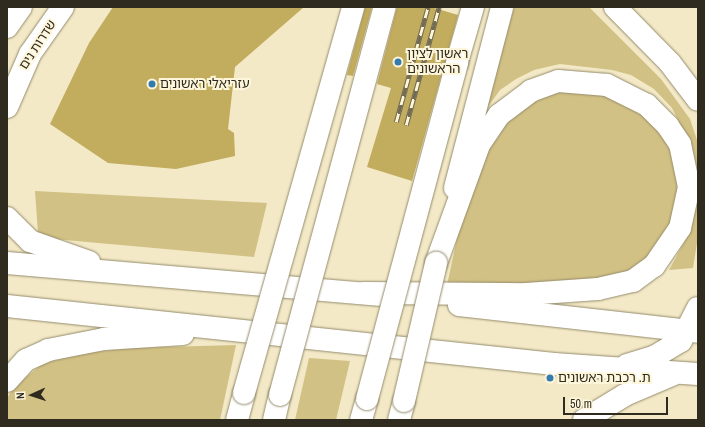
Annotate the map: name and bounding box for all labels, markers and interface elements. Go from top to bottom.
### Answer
street label: שדרות נים [16,17,60,73]
place label: ראשון לציון הראשונים [407,47,468,78]
marker: ראשון לציון הראשונים [392,56,404,68]
place label: עזריאלי ראשונים [160,76,250,92]
marker: עזריאלי ראשונים [147,79,157,89]
place label: ת. רכבת ראשונים [558,370,651,386]
marker: ת. רכבת ראשונים [545,373,555,383]
north arrow [12,375,52,415]
scale bar [565,389,670,415]
text: N [13,392,27,399]
text: 50 m [570,396,592,412]

